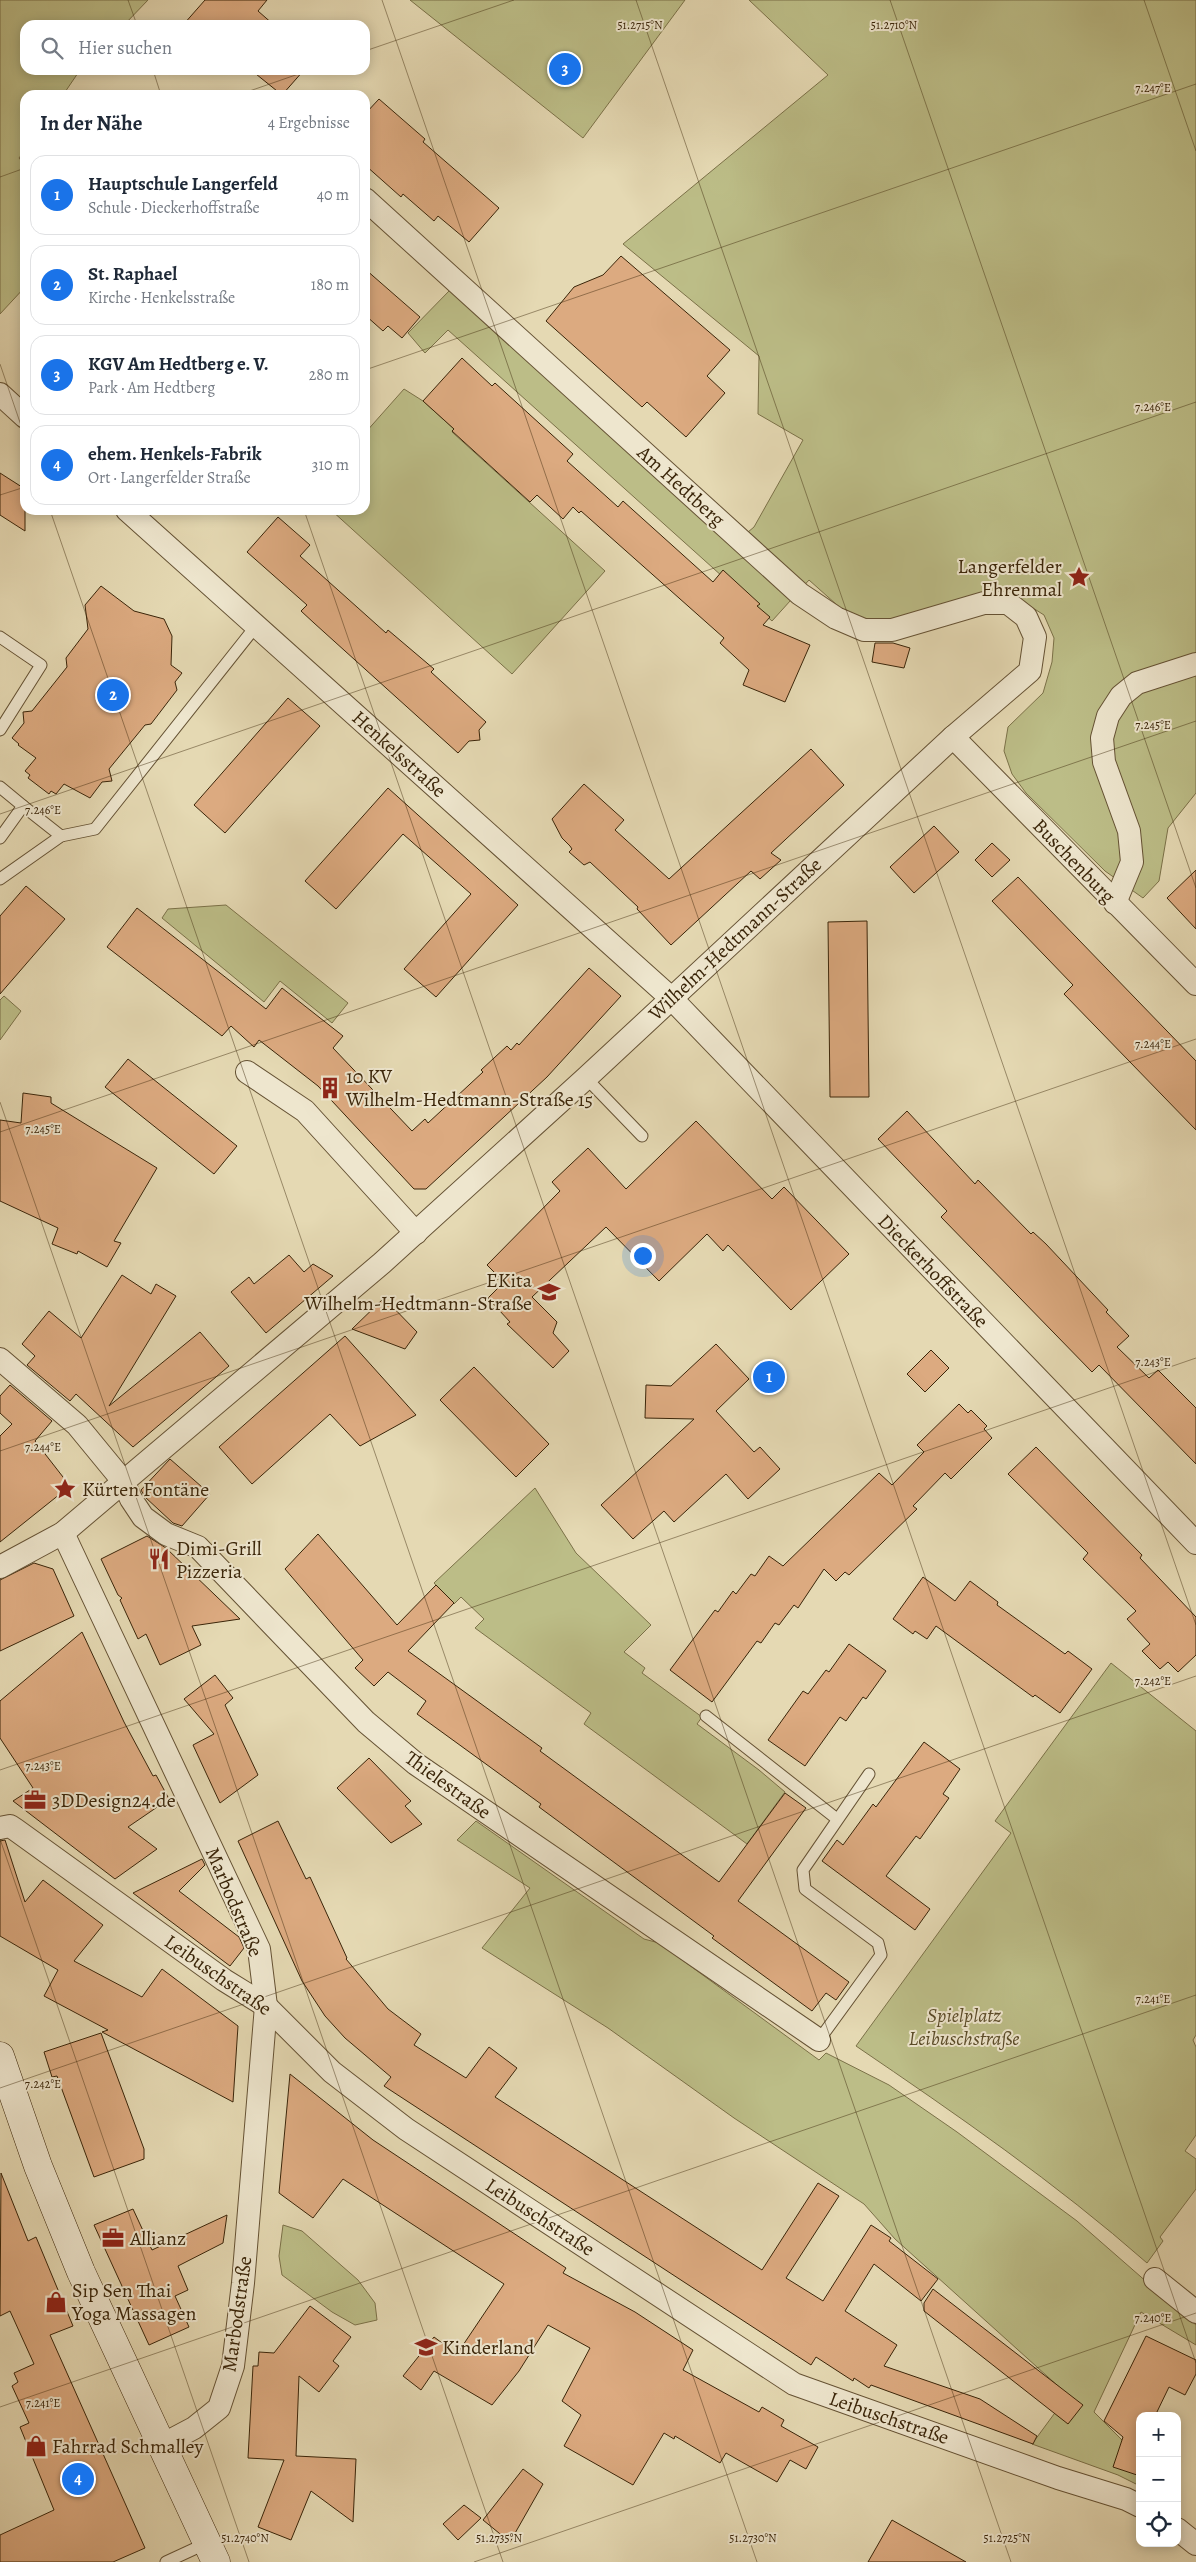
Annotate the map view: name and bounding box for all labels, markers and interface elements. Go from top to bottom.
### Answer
text: 51.2715°N [617,17,663,33]
text: 51.2710°N [871,17,918,33]
search box [20,20,370,75]
icon: search [38,34,66,62]
text: Hier suchen [78,35,172,61]
pin: 3 [549,50,581,88]
text: 7.247°E [1135,80,1171,96]
text: In der Nähe [40,109,142,137]
text: 4 Ergebnisse [268,112,350,134]
text: Hauptschule Langerfeld [88,171,278,197]
text: 1 [54,184,60,206]
text: 40 m [317,184,349,206]
text: Schule · Dieckerhoffstraße [88,197,260,219]
text: St. Raphael [88,261,177,287]
text: 2 [53,274,61,296]
text: 180 m [311,274,349,296]
text: Kirche · Henkelsstraße [88,287,235,309]
text: KGV Am Hedtberg e. V. [88,351,269,377]
text: 3 [54,364,60,386]
text: 280 m [309,364,349,386]
text: Park · Am Hedtberg [88,377,215,399]
text: 7.246°E [1135,399,1171,415]
street label: Am Hedtberg [630,439,731,533]
text: ehem. Henkels-Fabrik [88,441,262,467]
text: 4 [53,454,61,476]
text: 310 m [312,454,349,476]
text: Ort · Langerfelder Straße [88,467,251,489]
place label: Langerfelder Ehrenmal [958,553,1062,603]
place icon: Langerfelder Ehrenmal [1066,564,1092,590]
pin: 2 [97,676,129,714]
street label: Henkelsstraße [346,704,452,804]
text: 7.245°E [1135,717,1171,733]
text: 7.246°E [25,802,61,818]
street label: Buschenburg [1027,813,1121,909]
street label: Wilhelm-Hedtmann-Straße [642,851,828,1027]
text: 7.244°E [1135,1036,1171,1052]
place label: 10 KV Wilhelm-Hedtmann-Straße 15 [345,1063,593,1113]
building icon: 10 KV Wilhelm-Hedtmann-Straße 15 [317,1075,343,1101]
text: 7.245°E [25,1121,61,1137]
street label: Dieckerhoffstraße [872,1208,994,1334]
your location [630,1243,656,1269]
place label: EKita Wilhelm-Hedtmann-Straße [303,1267,533,1317]
school or university icon: EKita Wilhelm-Hedtmann-Straße [536,1279,562,1305]
text: 7.243°E [1135,1354,1171,1370]
pin: 1 [753,1358,785,1396]
text: 7.244°E [25,1439,61,1455]
place icon: Kürten Fontäne [52,1476,78,1502]
place label: Kürten Fontäne [82,1476,209,1503]
place label: Dimi-Grill Pizzeria [176,1535,262,1585]
restaurant icon: Dimi-Grill Pizzeria [146,1546,172,1572]
text: 7.242°E [1135,1673,1171,1689]
street label: Thielestraße [399,1745,497,1825]
text: 7.243°E [25,1758,61,1774]
office icon: 3DDesign24.de [22,1787,48,1813]
place label: 3DDesign24.de [52,1787,176,1814]
street label: Marbodstraße [199,1843,269,1961]
street label: Leibuschstraße [159,1928,277,2022]
text: 7.241°E [1136,1991,1170,2007]
park label: Spielplatz Leibuschstraße [908,2002,1020,2052]
text: 7.242°E [25,2076,61,2092]
street label: Leibuschstraße [480,2172,600,2262]
office icon: Allianz [100,2225,126,2251]
place label: Allianz [129,2225,186,2252]
street label: Marbodstraße [216,2254,259,2374]
place label: Sip Sen Thai Yoga Massagen [71,2277,196,2327]
shop icon: Sip Sen Thai Yoga Massagen [43,2289,69,2315]
text: 7.240°E [1135,2310,1171,2326]
school or university icon: Kinderland [413,2334,439,2360]
place label: Kinderland [442,2334,535,2361]
street label: Leibuschstraße [825,2385,953,2451]
text: 7.241°E [26,2395,60,2411]
map controls [1136,2412,1181,2547]
button: + [1136,2412,1181,2457]
shop icon: Fahrrad Schmalley [23,2433,49,2459]
place label: Fahrrad Schmalley [52,2433,205,2460]
button: − [1136,2457,1181,2502]
pin: 4 [62,2460,94,2498]
button: locate [1136,2502,1181,2547]
text: 51.2740°N [221,2530,269,2546]
text: 51.2735°N [476,2530,522,2546]
text: 51.2730°N [729,2530,777,2546]
text: 51.2725°N [984,2530,1031,2546]

